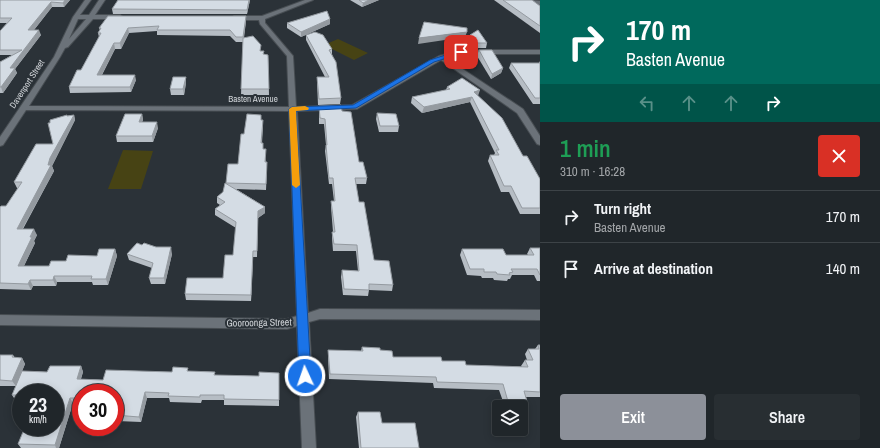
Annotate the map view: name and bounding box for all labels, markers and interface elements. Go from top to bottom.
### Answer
text: 170 m [626,11,691,49]
icon: right [560,16,612,68]
pin [444,35,478,69]
icon: arrive [450,41,472,63]
text: Basten Avenue [626,47,725,72]
street label: Davenport Street [7,57,47,111]
icon: left [636,92,658,114]
icon: ahead [678,92,700,114]
icon: ahead [720,92,742,114]
icon: right [762,92,784,114]
street label: Basten Avenue [228,93,278,105]
text: 1 min [560,132,611,164]
button: close [818,135,860,177]
text: 310 m · 16:28 [560,163,625,180]
text: Turn right [594,198,651,219]
icon: right [560,206,582,228]
text: 170 m [826,206,860,227]
text: Basten Avenue [594,219,666,236]
icon: arrive [560,258,582,280]
text: Arrive at destination [594,258,713,279]
text: 140 m [826,258,860,279]
street label: Gooroonga Street [226,315,292,330]
position arrow [284,355,326,397]
speed limit sign: 30 [72,384,124,436]
text: 23 [29,391,47,418]
button: Exit [560,394,706,440]
button: Share [714,394,860,440]
map controls [492,400,528,436]
button: layers [492,400,528,436]
text: km/h [29,413,47,426]

